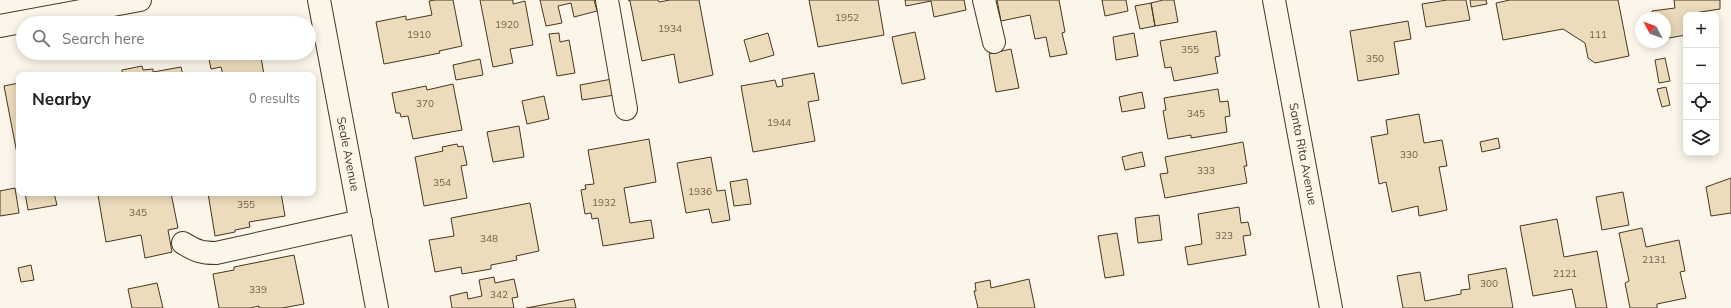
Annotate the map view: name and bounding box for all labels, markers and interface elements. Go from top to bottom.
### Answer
house number: 1952 [835,11,859,24]
north arrow [1635,12,1671,48]
map controls [1683,12,1719,156]
button: + [1683,12,1719,48]
search box [16,16,316,60]
house number: 1920 [495,18,519,31]
house number: 1934 [658,22,682,35]
icon: search [30,27,52,49]
house number: 1910 [407,28,431,41]
house number: 111 [1589,28,1607,41]
text: Search here [62,29,144,48]
house number: 355 [1181,43,1199,56]
button: − [1683,48,1719,84]
house number: 350 [1366,52,1384,65]
button: locate [1683,84,1719,120]
text: Nearby [32,88,91,109]
text: 0 results [249,90,300,106]
house number: 370 [416,97,434,110]
street label: Santa Rita Avenue [1286,102,1321,206]
house number: 345 [1187,107,1205,120]
street label: Seale Avenue [334,115,363,192]
house number: 1944 [767,116,791,129]
button: layers [1683,120,1719,156]
house number: 330 [1400,148,1418,161]
house number: 333 [1197,164,1215,177]
house number: 354 [433,176,451,189]
house number: 1936 [688,185,712,198]
house number: 1932 [592,196,616,209]
house number: 355 [237,198,255,211]
house number: 345 [129,206,147,219]
house number: 323 [1215,229,1233,242]
house number: 348 [480,232,498,245]
house number: 2131 [1642,253,1666,266]
house number: 2121 [1553,267,1577,280]
house number: 300 [1480,277,1498,290]
house number: 339 [249,283,267,296]
house number: 342 [490,288,508,301]

